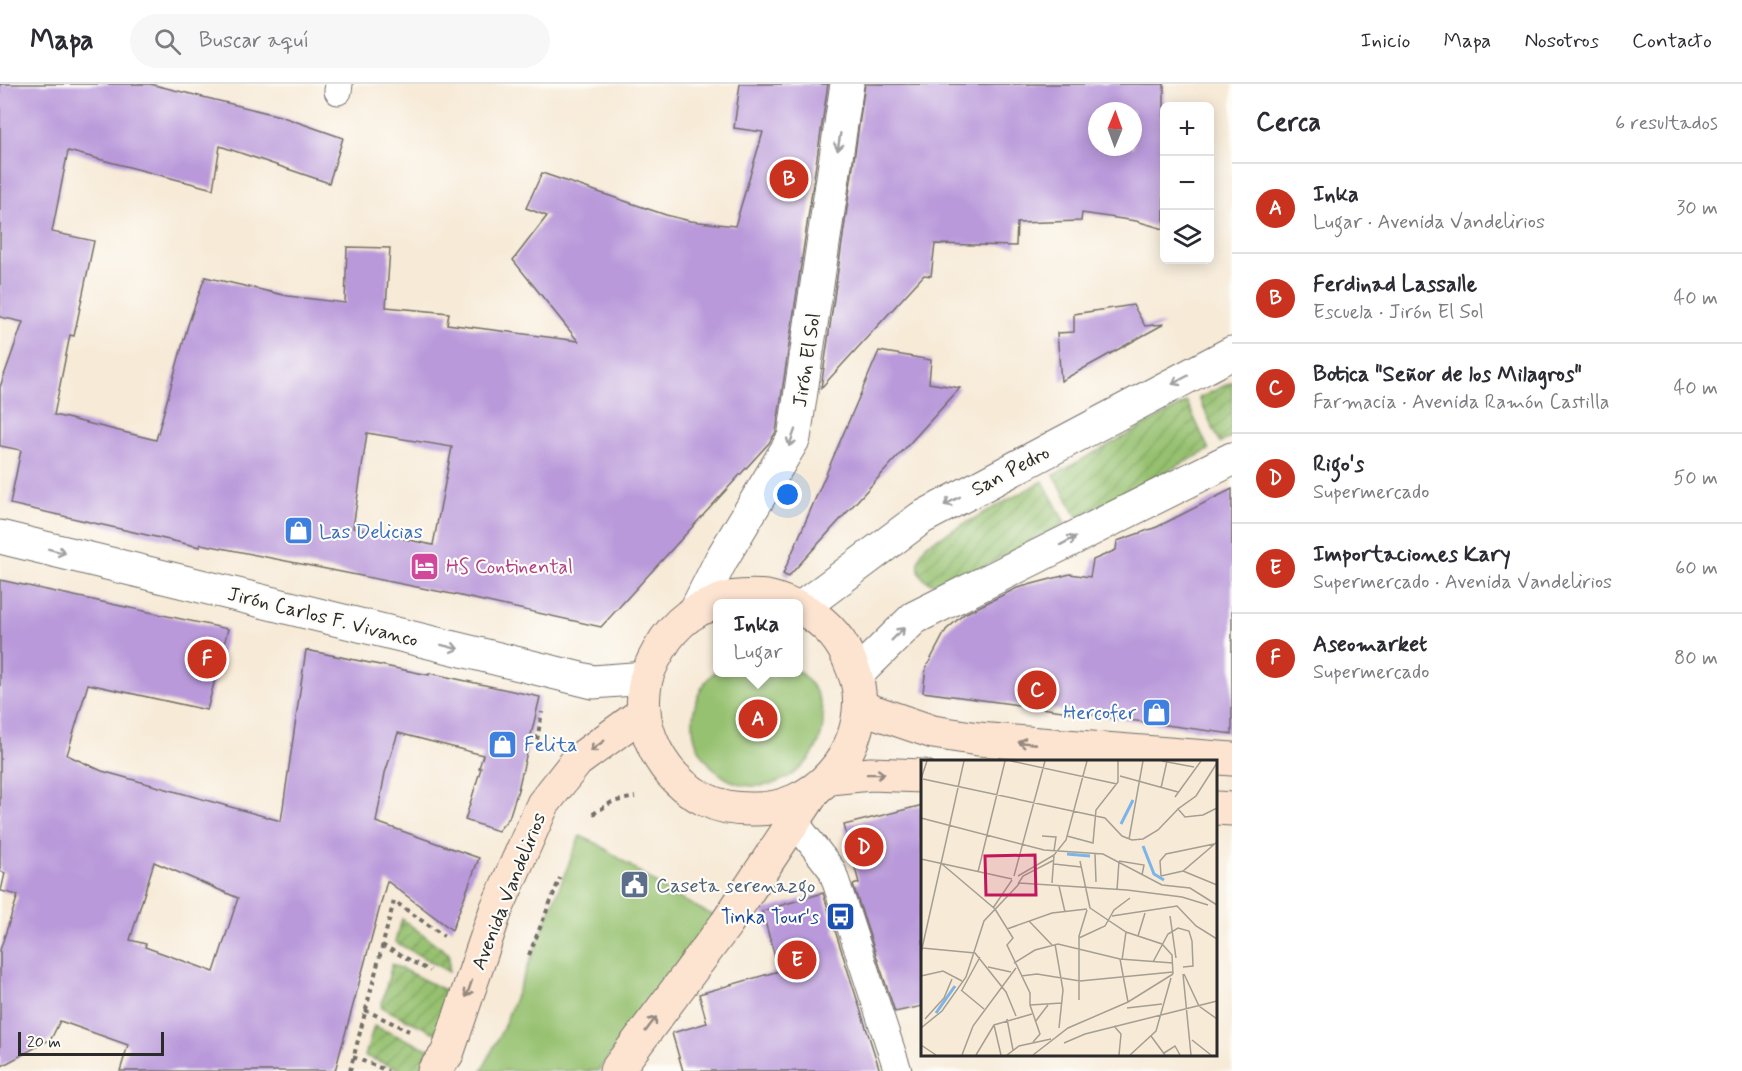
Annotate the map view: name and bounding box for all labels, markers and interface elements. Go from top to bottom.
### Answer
search box [130,14,550,68]
text: Mapa [30,23,94,60]
icon: search [151,25,184,58]
text: Buscar aquí [199,27,309,55]
text: Inicio [1361,27,1411,55]
text: Mapa [1444,27,1491,55]
text: Nosotros [1524,27,1599,55]
text: Contacto [1632,27,1712,55]
north arrow [1088,102,1142,156]
map controls [1160,102,1214,264]
button: + [1160,102,1214,156]
text: Cerca [1256,106,1321,140]
text: 6 resultados [1615,110,1718,137]
one-way arrow [833,131,844,151]
pin: B [770,156,808,202]
button: − [1160,156,1214,210]
text: Inka [1313,181,1359,209]
text: A [1269,195,1282,222]
text: 30 m [1676,195,1718,222]
text: Lugar · Avenida Vandelirios [1313,209,1545,236]
button: layers [1160,210,1214,264]
text: Ferdinad Lassalle [1313,271,1477,299]
text: B [1269,285,1282,312]
text: 40 m [1674,285,1718,312]
text: Escuela · Jirón El Sol [1313,299,1484,326]
street label: Jirón El Sol [787,311,828,409]
text: Botica "Señor de los Milagros" [1313,361,1582,389]
one-way arrow [1172,375,1190,386]
text: C [1268,375,1283,402]
text: 40 m [1674,375,1718,402]
text: Farmacia · Avenida Ramón Castilla [1313,389,1610,416]
one-way arrow [785,428,796,446]
street label: San Pedro [967,439,1055,503]
text: Rigo's [1313,451,1364,479]
text: D [1269,465,1282,492]
text: 50 m [1673,465,1718,492]
text: Supermercado [1313,479,1429,506]
your location [773,480,802,509]
one-way arrow [944,496,962,507]
shop icon: Las Delicias [282,515,314,547]
place label: Las Delicias [319,519,423,546]
one-way arrow [1059,535,1077,546]
text: Importaciones Kary [1313,541,1511,569]
one-way arrow [47,545,66,557]
hotel icon: HS Continental [409,550,441,582]
place label: HS Continental [446,554,573,581]
text: E [1270,555,1281,582]
text: 60 m [1675,555,1718,582]
text: Supermercado · Avenida Vandelirios [1313,569,1612,596]
street label: Jirón Carlos F. Vivanco [225,581,421,654]
popup [713,599,803,677]
text: Inka [733,611,779,639]
one-way arrow [890,627,905,641]
text: Aseomarket [1313,631,1427,659]
pin: F [188,636,226,682]
text: Lugar [733,639,783,666]
one-way arrow [440,641,459,653]
text: F [1270,645,1281,672]
text: 80 m [1674,645,1718,672]
text: Supermercado [1313,659,1429,686]
pin: C [1018,668,1056,712]
pin: A [738,696,777,742]
shop icon: Hercofer [1141,696,1173,728]
place label: Hercofer [1063,700,1137,727]
shop icon: Felita [487,728,519,760]
place label: Felita [524,732,578,759]
one-way arrow [1018,737,1038,748]
one-way arrow [589,740,605,752]
inset map [921,760,1217,1056]
one-way arrow [866,768,886,780]
street label: Avenida Vandelirios [466,809,553,974]
pin: D [844,824,884,870]
public building icon: Caseta serenazgo [619,869,651,901]
place label: Caseta serenazgo [656,873,815,902]
bus stop icon: Tinka Tour's [824,900,856,932]
place label: Tinka Tour's [721,904,819,931]
pin: E [778,938,816,982]
one-way arrow [463,979,474,998]
one-way arrow [645,1017,657,1033]
scale bar [18,1029,164,1056]
text: 20 m [27,1032,61,1053]

